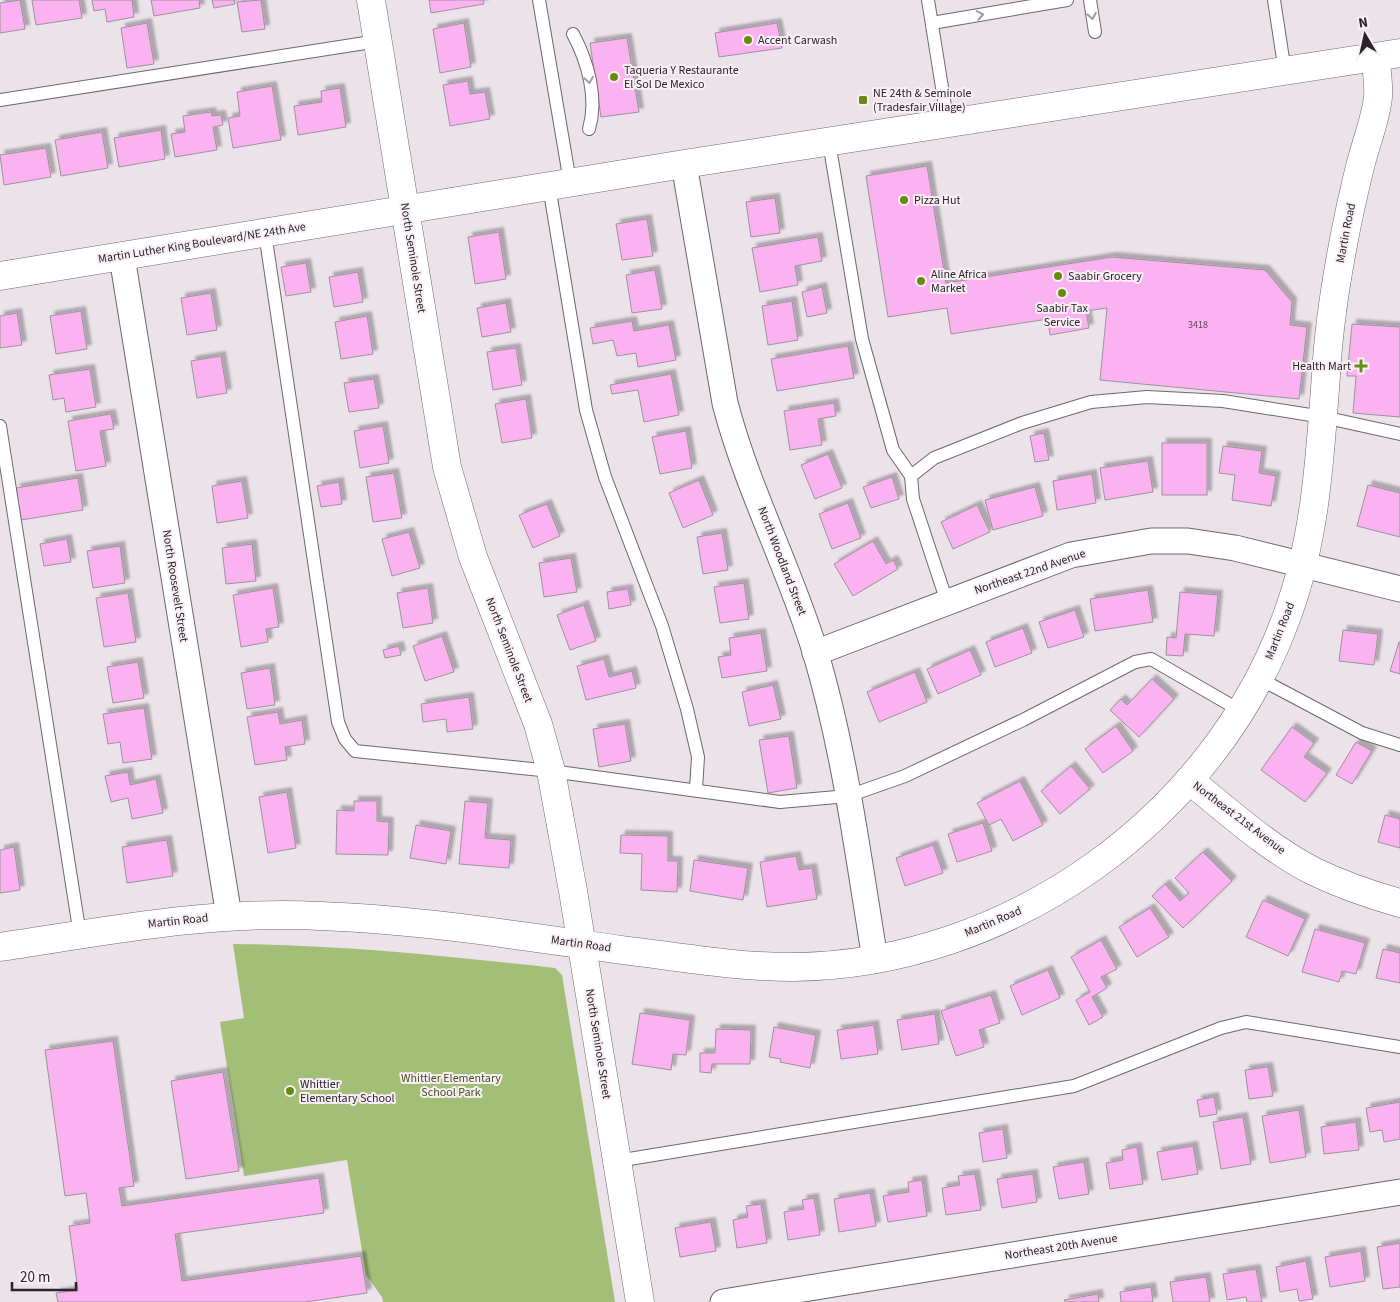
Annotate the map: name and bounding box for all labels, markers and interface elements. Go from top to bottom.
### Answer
one-way arrow [975,10,984,20]
north arrow [1340,10,1390,60]
one-way arrow [1087,12,1097,20]
text: N [1357,13,1369,34]
place label: Accent Carwash [758,32,837,49]
marker: Accent Carwash [742,34,754,46]
place label: Taqueria Y Restaurante El Sol De Mexico [624,62,739,93]
marker: Taqueria Y Restaurante El Sol De Mexico [608,71,620,83]
one-way arrow [583,76,593,84]
place label: NE 24th & Seminole (Tradesfair Village) [873,85,971,116]
marker: NE 24th & Seminole (Tradesfair Village) [857,94,869,106]
place label: Pizza Hut [914,192,961,209]
marker: Pizza Hut [898,194,910,206]
street label: North Seminole Street [396,202,430,314]
street label: Martin Road [1332,202,1360,264]
street label: Martin Luther King Boulevard/NE 24th Ave [97,218,307,268]
place label: Aline Africa Market [931,266,987,297]
place label: Saabir Grocery [1068,268,1142,285]
marker: Saabir Grocery [1052,270,1064,282]
marker: Aline Africa Market [915,275,927,287]
marker: Saabir Tax Service [1056,287,1068,299]
place label: Saabir Tax Service [1036,300,1088,331]
house number: 3418 [1188,318,1208,332]
place label: Health Mart [1292,358,1351,375]
marker: Health Mart [1355,360,1367,372]
street label: North Woodland Street [753,504,811,618]
street label: North Roosevelt Street [158,529,192,643]
street label: Northeast 22nd Avenue [972,545,1088,599]
street label: North Seminole Street [481,595,537,705]
street label: Martin Road [1261,600,1299,662]
street label: Northeast 21st Avenue [1189,777,1289,859]
street label: Martin Road [962,902,1024,942]
street label: Martin Road [147,909,209,933]
street label: Martin Road [550,931,612,957]
street label: North Seminole Street [581,988,615,1100]
park label: Whittier Elementary School Park [401,1070,501,1101]
place label: Whittier Elementary School [300,1076,395,1107]
marker: Whittier Elementary School [284,1085,296,1097]
street label: Northeast 20th Avenue [1003,1230,1119,1264]
scale bar [12,1260,76,1292]
text: 20 m [20,1267,50,1288]

